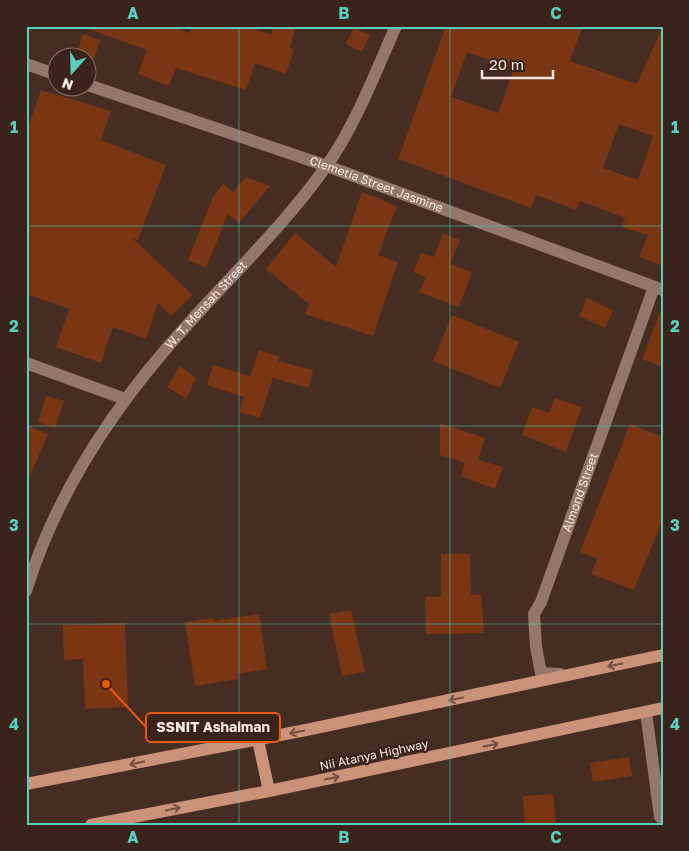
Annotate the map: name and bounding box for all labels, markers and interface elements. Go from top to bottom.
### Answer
text: A [127,3,139,23]
text: B [338,3,350,23]
text: C [550,3,562,23]
north arrow [48,48,98,98]
scale bar [482,48,553,80]
text: 20 m [489,55,524,73]
text: N [59,75,75,94]
text: 1 [10,117,18,137]
text: 1 [671,117,679,137]
street label: Clemetia Street Jasmine [308,153,445,215]
street label: W. T. Mensah Street [162,258,250,352]
text: 2 [9,316,19,336]
text: 2 [670,316,680,336]
street label: Almond Street [559,450,601,534]
text: 3 [9,515,19,535]
text: 3 [670,515,680,535]
one-way arrow [607,661,623,671]
one-way arrow [448,694,464,704]
callout: SSNIT Ashaiman [146,713,280,742]
text: 4 [9,714,19,734]
text: 4 [670,714,680,734]
text: SSNIT Ashaiman [156,718,270,735]
one-way arrow [289,728,305,738]
street label: Nii Atanya Highway [318,736,430,773]
one-way arrow [483,740,499,749]
one-way arrow [130,759,146,768]
one-way arrow [324,773,340,782]
one-way arrow [165,804,181,814]
text: A [127,827,139,847]
text: B [338,827,350,847]
text: C [550,827,562,847]

